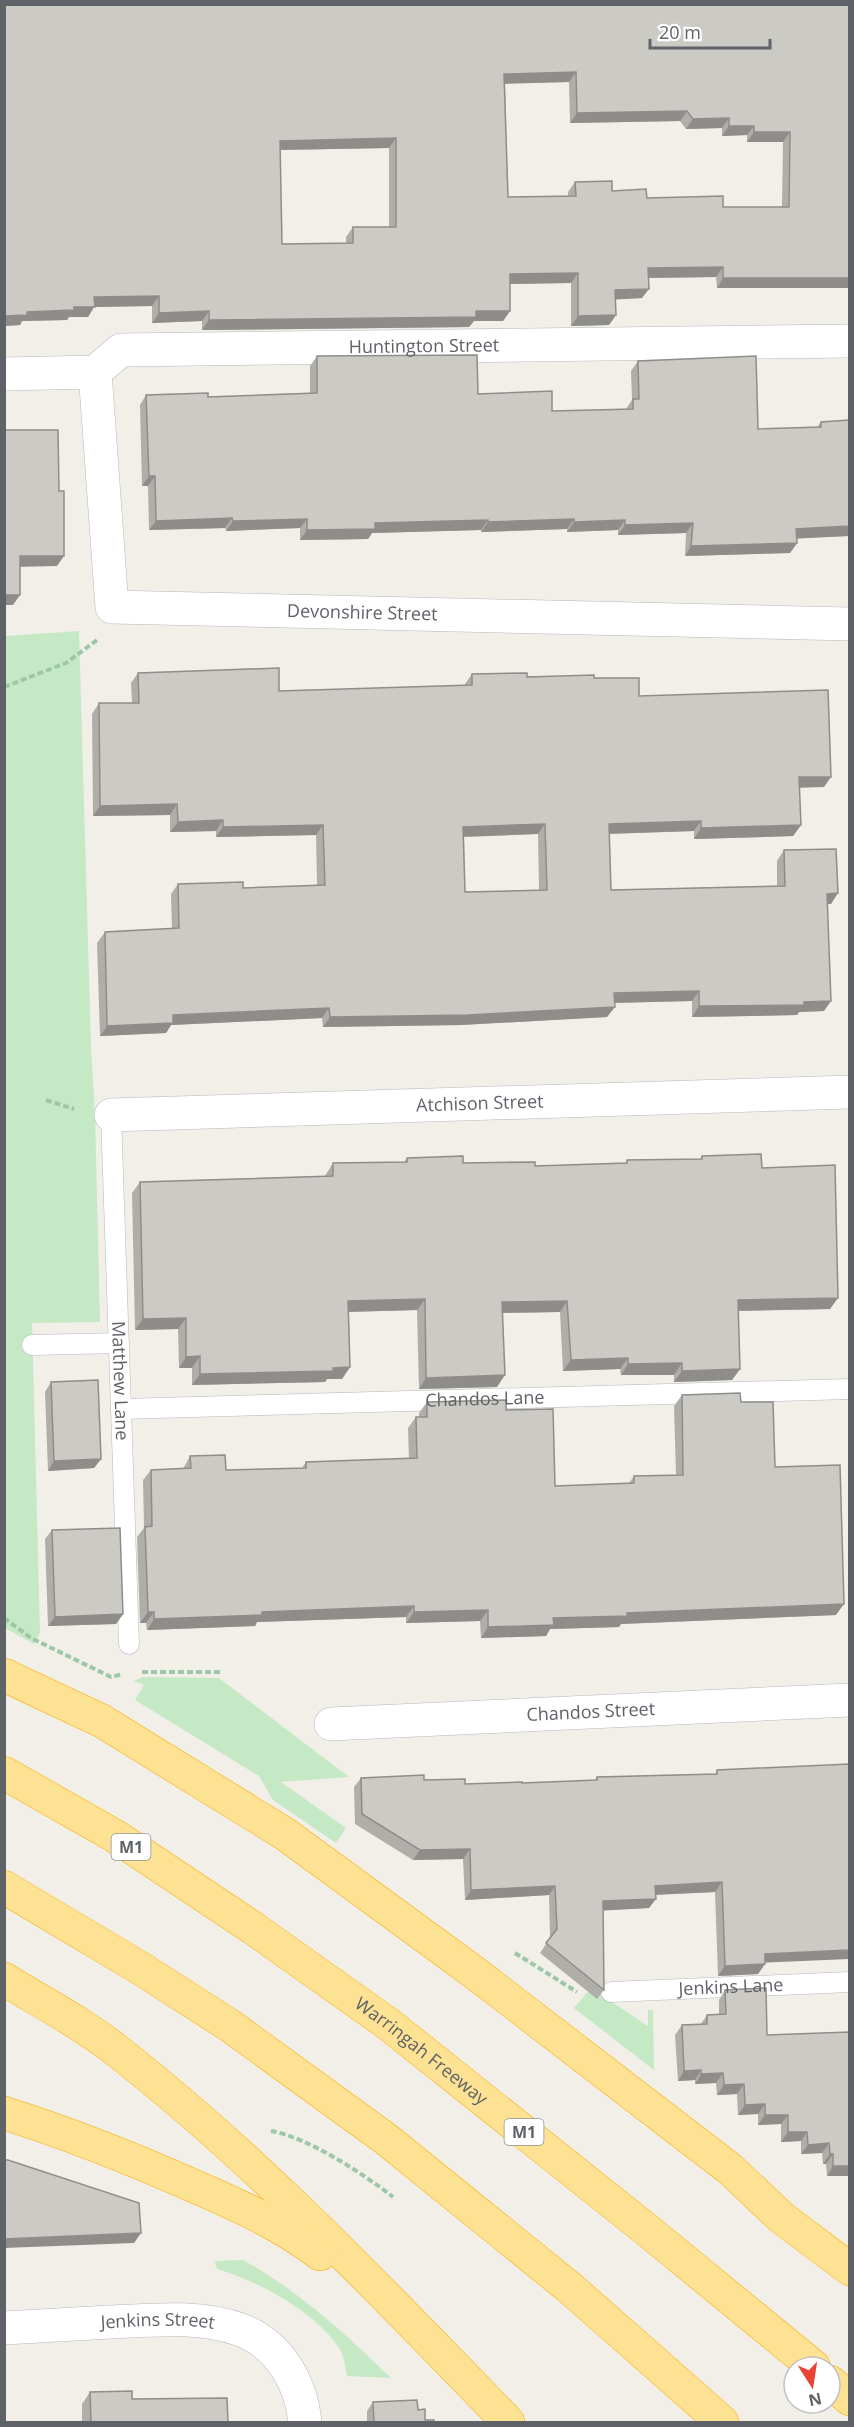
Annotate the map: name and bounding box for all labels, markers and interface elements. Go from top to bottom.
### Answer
scale bar [650,12,770,50]
text: 20 m [659,20,701,44]
street label: Huntington Street [349,332,499,358]
street label: Devonshire Street [287,598,438,625]
street label: Atchison Street [416,1089,544,1116]
street label: Matthew Lane [107,1321,135,1441]
street label: Chandos Lane [425,1384,545,1412]
street label: Chandos Street [526,1696,656,1726]
road number: M1 [112,1834,150,1860]
street label: Jenkins Lane [676,1972,784,2000]
street label: Warringah Freeway [351,1991,494,2110]
road number: M1 [504,2119,544,2145]
street label: Jenkins Street [98,2307,217,2334]
north arrow [782,2355,842,2415]
text: N [806,2388,824,2412]

